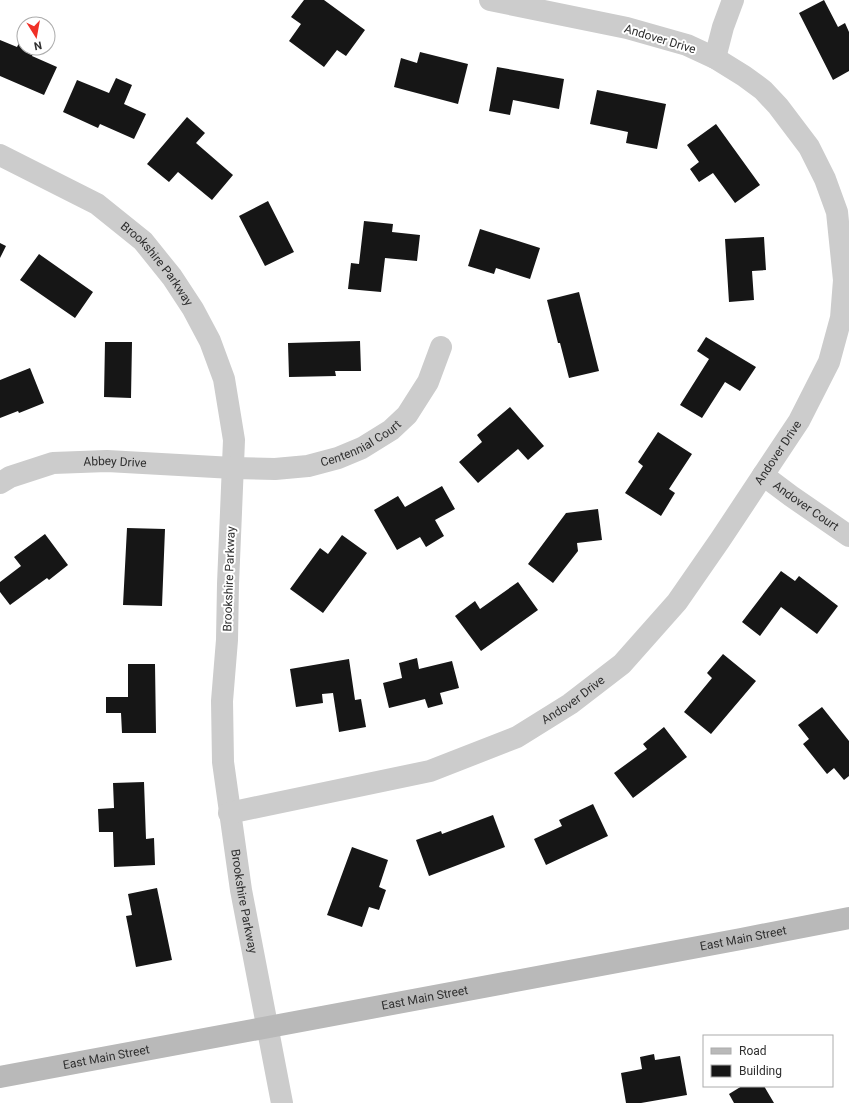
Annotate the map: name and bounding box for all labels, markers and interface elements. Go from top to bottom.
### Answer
north arrow [16,16,56,56]
street label: Andover Drive [623,21,697,57]
text: N [33,38,43,52]
street label: Brookshire Parkway [118,219,196,309]
street label: Centennial Court [319,417,404,469]
street label: Andover Drive [752,418,804,487]
street label: Abbey Drive [83,454,147,470]
street label: Andover Court [770,478,841,534]
street label: Brookshire Parkway [220,526,238,632]
street label: Andover Drive [539,673,607,727]
street label: Brookshire Parkway [228,848,260,955]
street label: East Main Street [699,923,788,954]
street label: East Main Street [380,983,469,1013]
legend [703,1035,833,1087]
street label: East Main Street [62,1042,151,1072]
text: Road [739,1044,767,1058]
text: Building [739,1064,782,1078]

